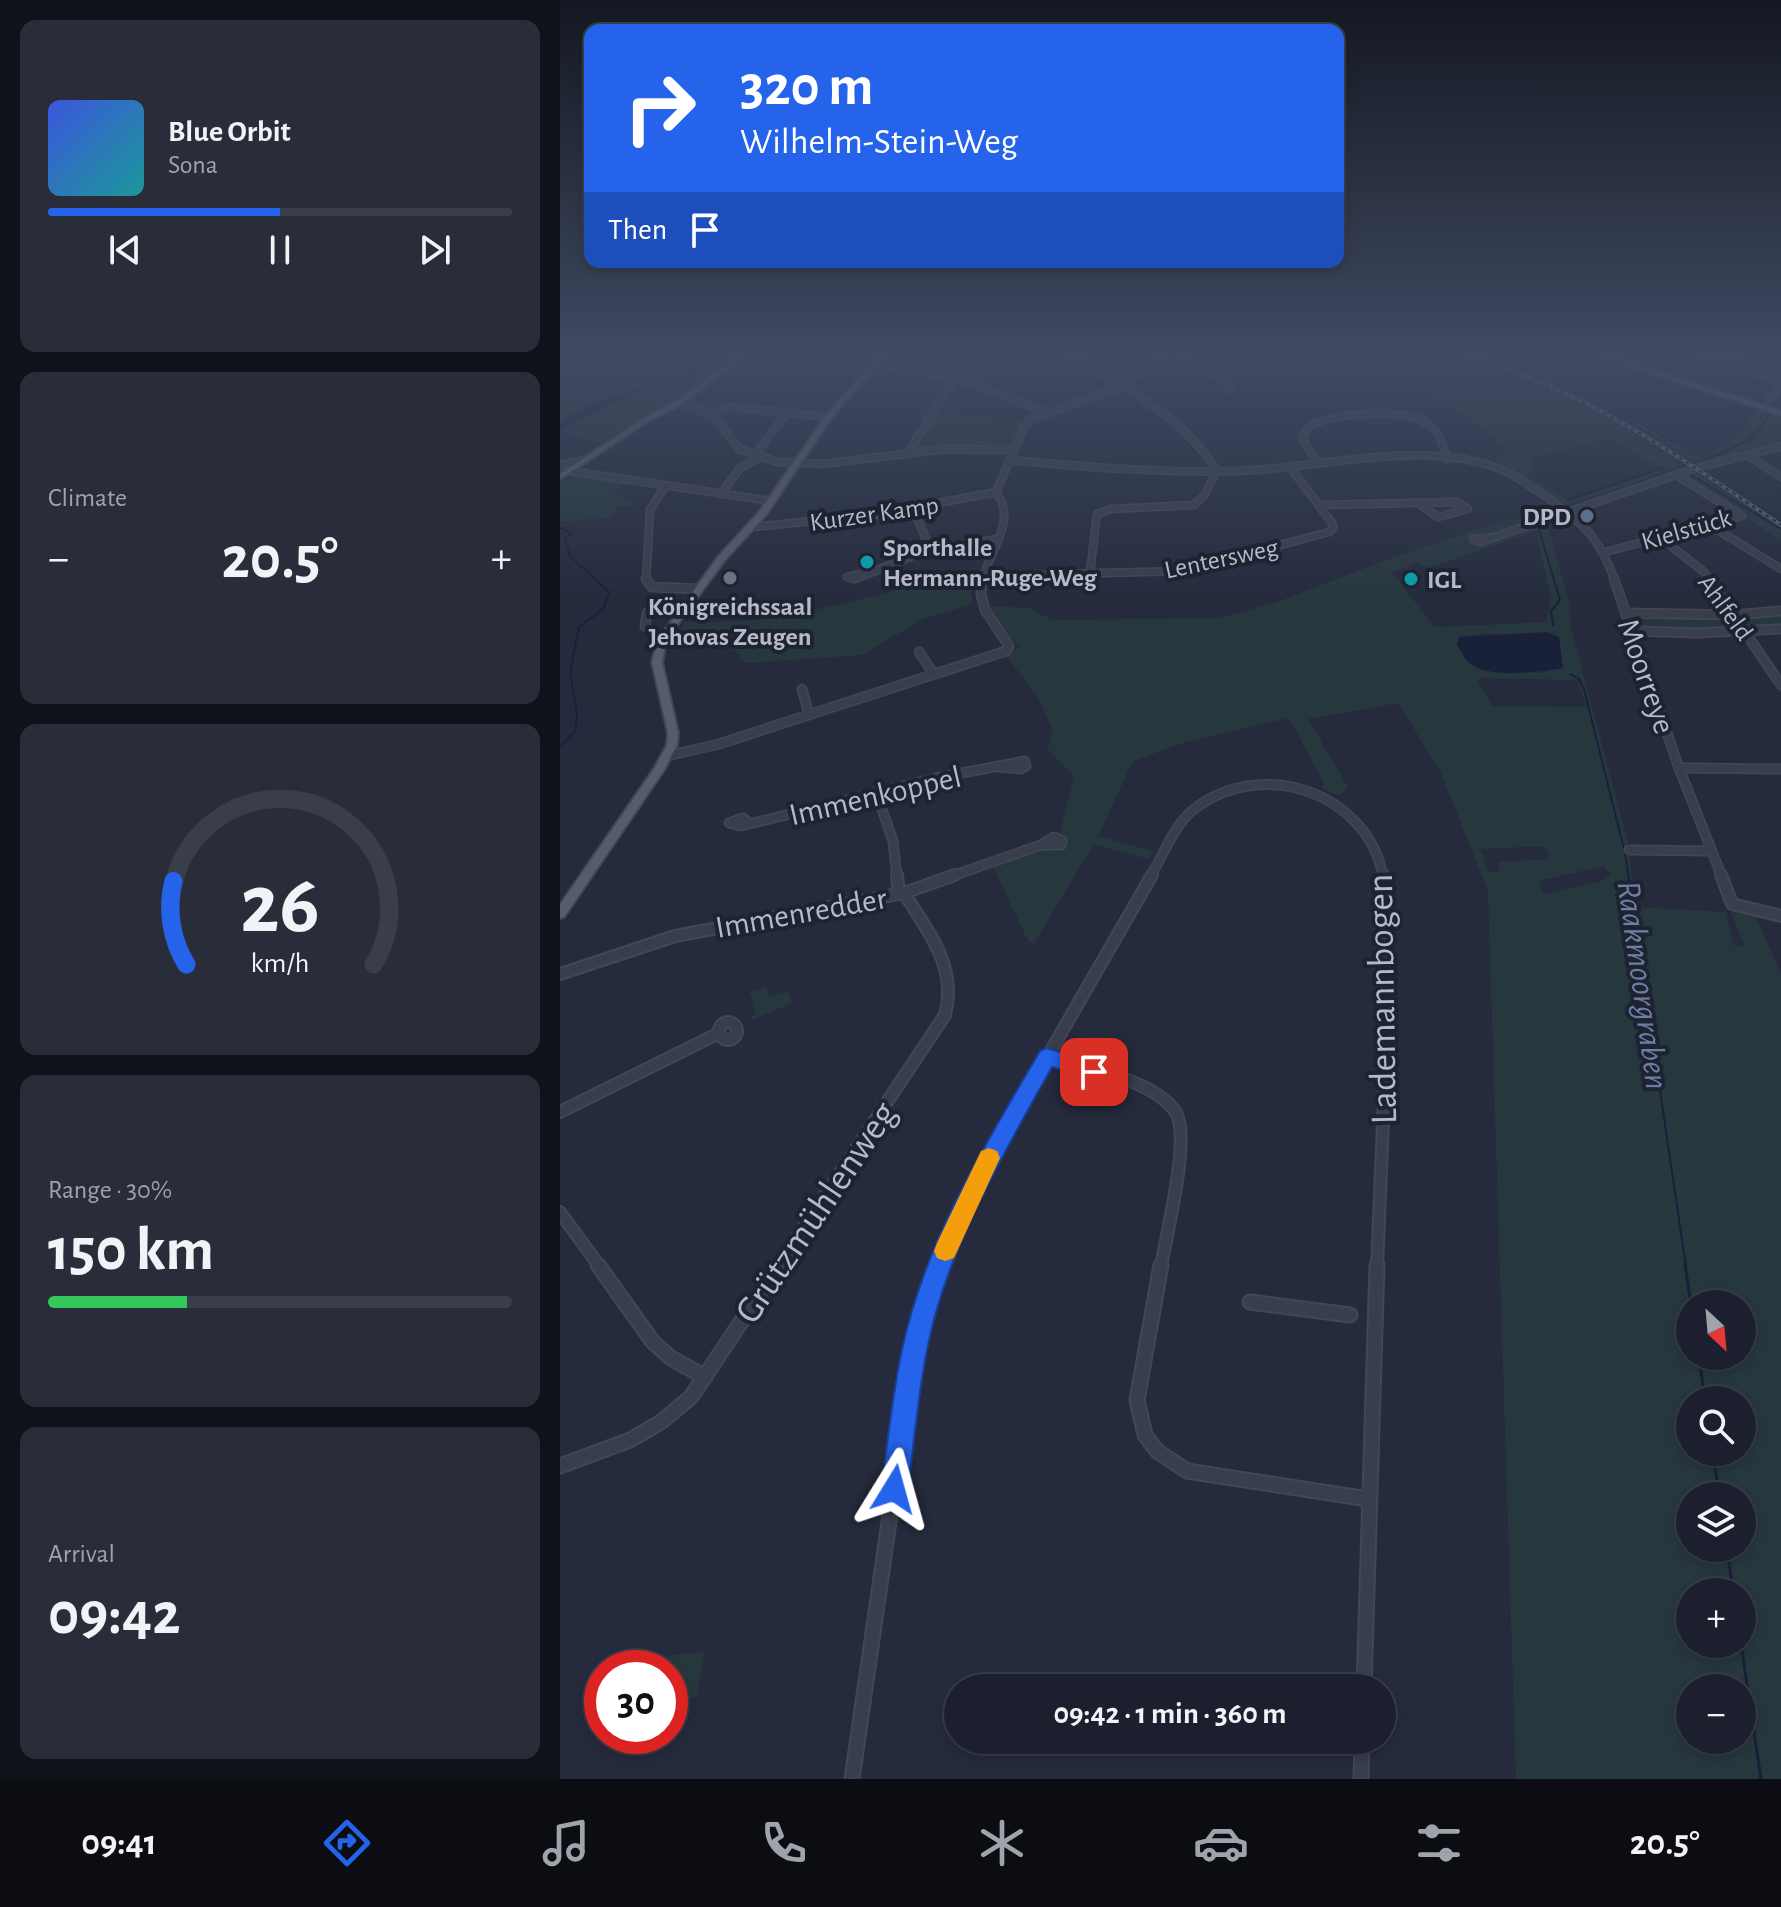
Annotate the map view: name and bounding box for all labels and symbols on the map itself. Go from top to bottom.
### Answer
street label: Kurzer Kamp [808,492,940,536]
place label: DPD [1523,504,1571,530]
street label: Kielstück [1639,505,1734,555]
marker: DPD [1578,507,1596,525]
street label: Lentersweg [1162,534,1281,584]
place label: Sporthalle Hermann-Ruge-Weg [883,535,1098,591]
marker: Sporthalle Hermann-Ruge-Weg [858,553,876,571]
place label: IGL [1427,567,1462,593]
marker: Königreichssaal Jehovas Zeugen [721,569,739,587]
marker: IGL [1402,570,1420,588]
street label: Ahlfeld [1693,570,1758,645]
place label: Königreichssaal Jehovas Zeugen [648,594,812,650]
street label: Moorreye [1612,615,1681,738]
street label: Immenkoppel [786,761,964,831]
street label: Lademannbogen [1362,873,1404,1125]
water label: Raakmoorgraben [1611,879,1673,1092]
street label: Immenredder [713,882,890,944]
pin [1060,1038,1128,1106]
street label: Grützmühlenweg [729,1095,905,1330]
north arrow [1676,1290,1756,1370]
position arrow [852,1447,936,1531]
speed limit sign: 30 [584,1650,688,1754]

